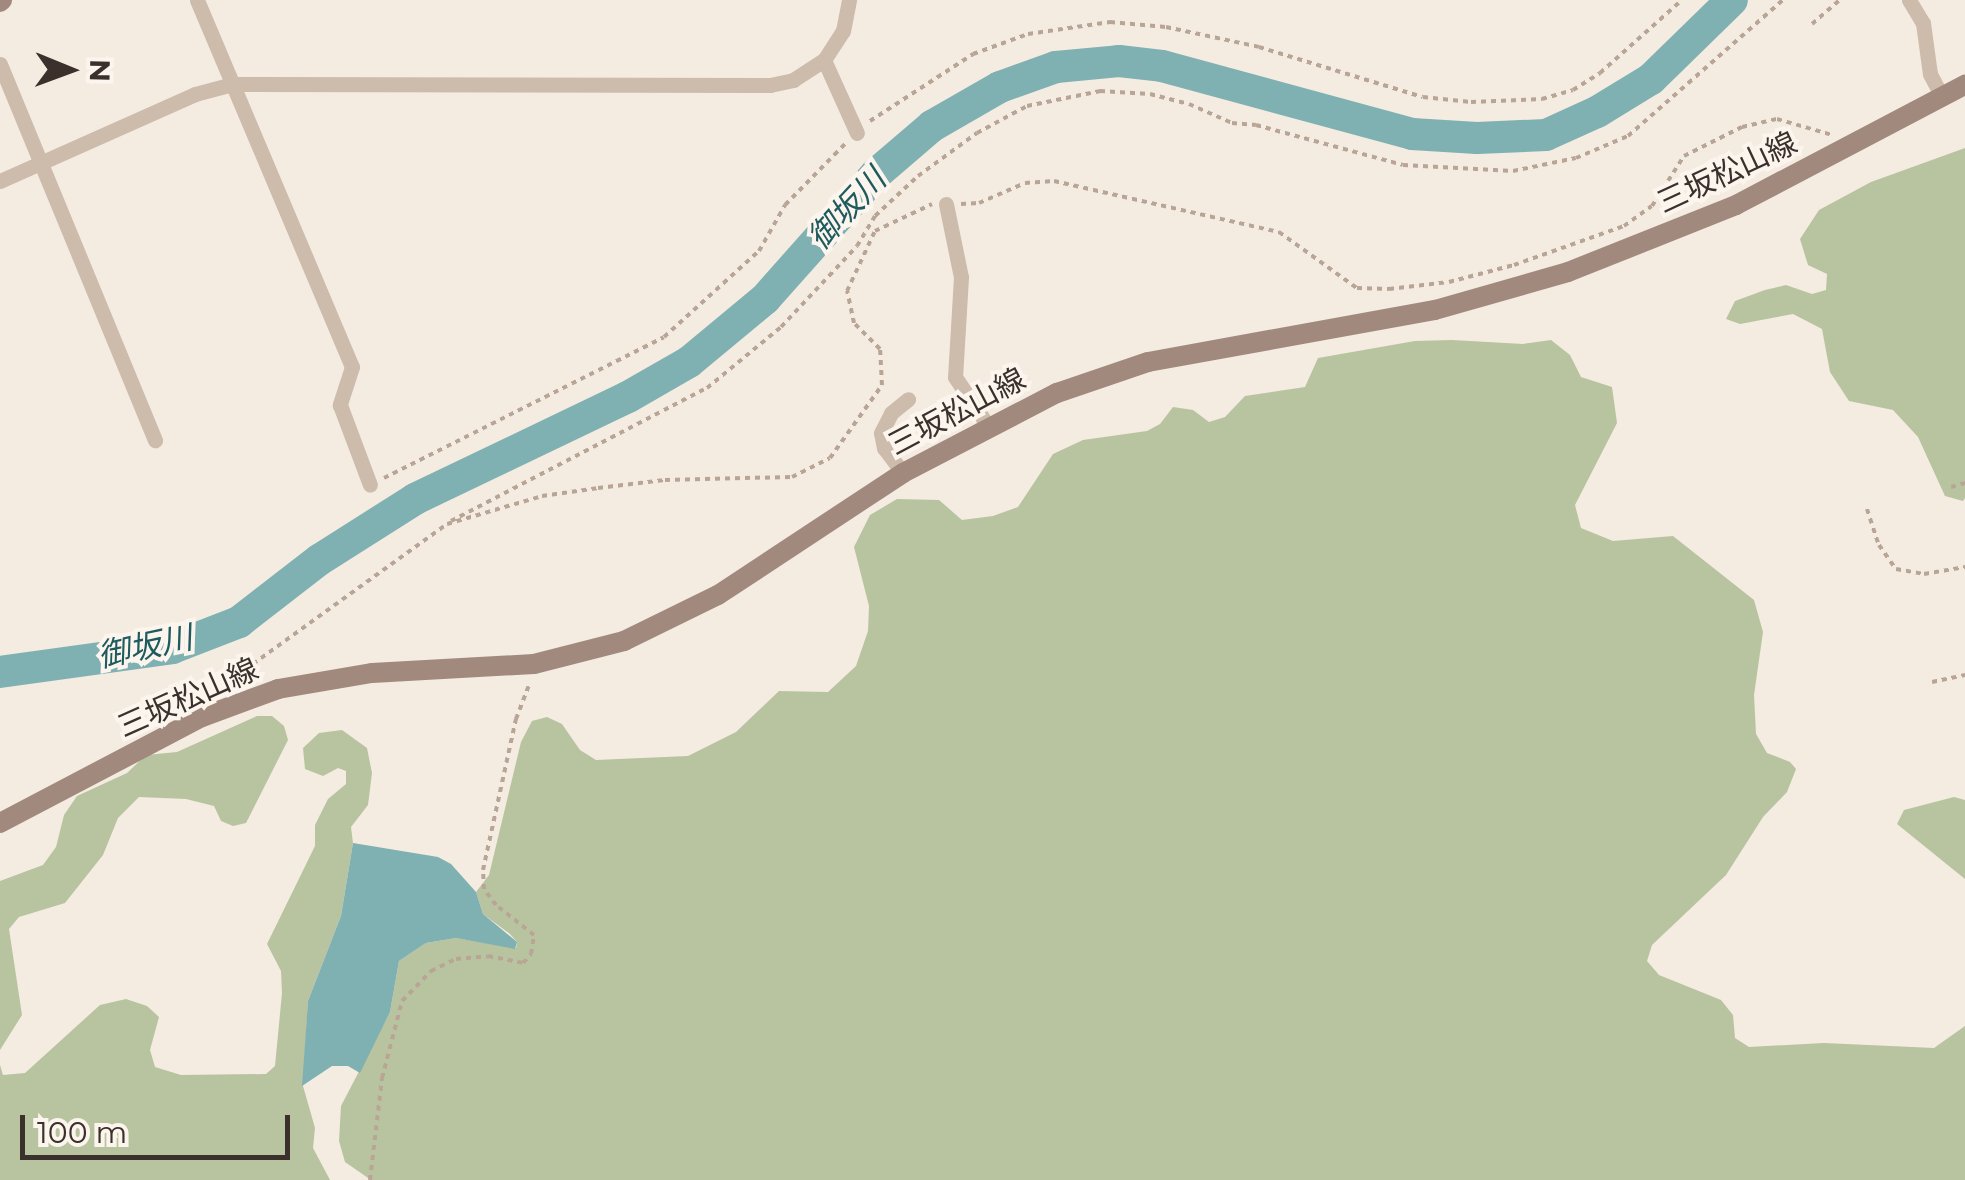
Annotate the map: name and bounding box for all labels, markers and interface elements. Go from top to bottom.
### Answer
north arrow [20,20,120,120]
text: N [83,59,117,82]
street label: 三坂松山線 [1651,125,1803,221]
water label: 御坂川 [800,161,894,257]
street label: 三坂松山線 [882,361,1032,463]
water label: 御坂川 [94,618,196,676]
street label: 三坂松山線 [112,651,264,745]
scale bar [25,1095,295,1157]
text: 100 m [37,1114,127,1151]

